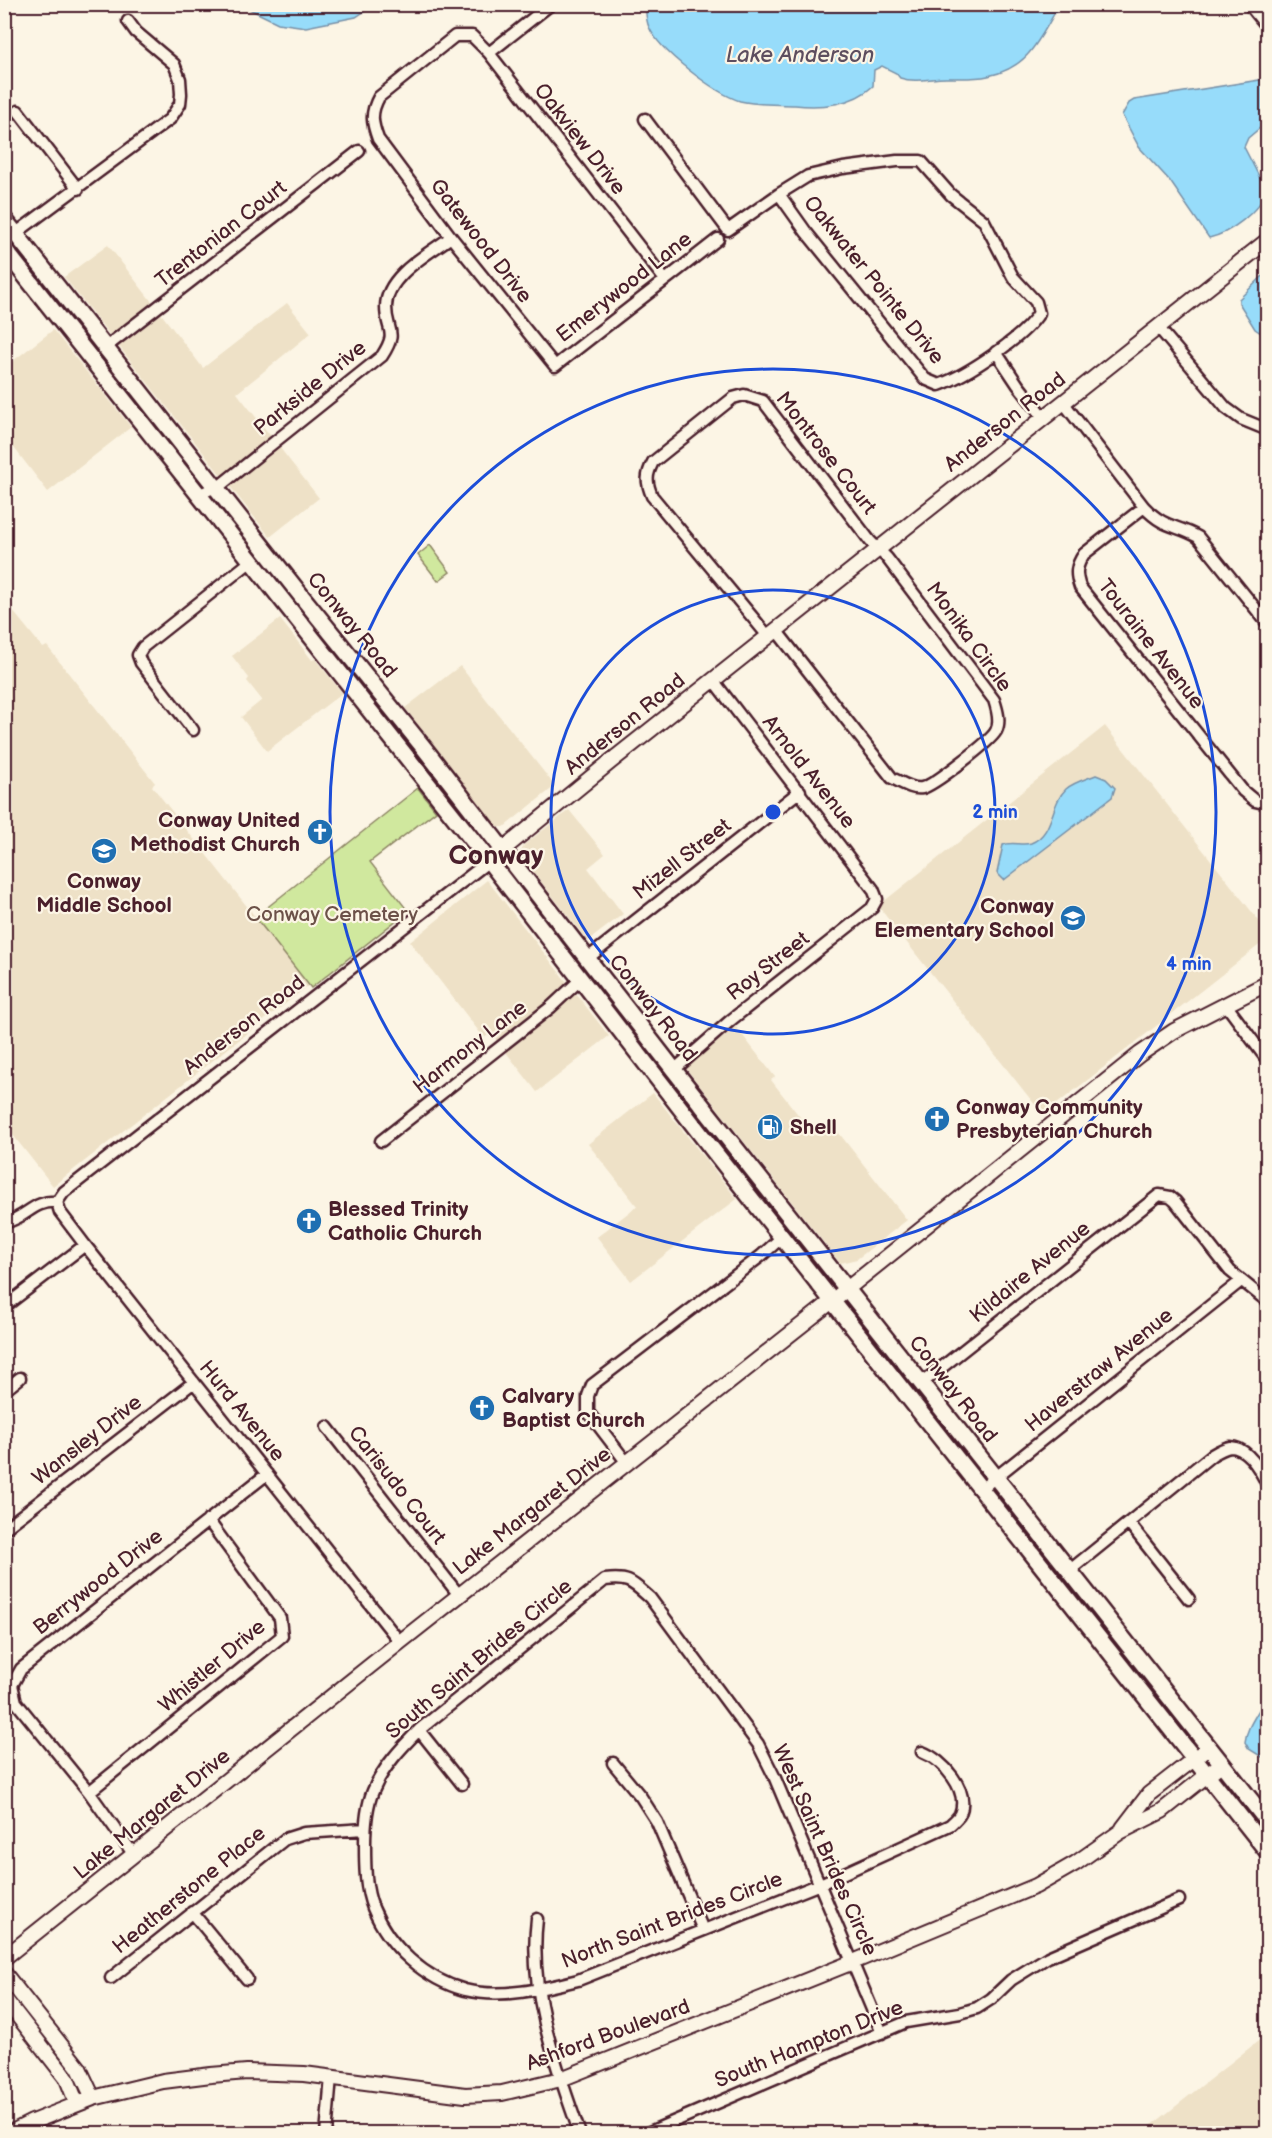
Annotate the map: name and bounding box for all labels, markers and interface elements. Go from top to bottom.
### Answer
water label: Lake Anderson [726,42,874,69]
street label: Oakview Drive [529,78,631,200]
street label: Gatewood Drive [425,174,537,308]
street label: Trentonian Court [150,175,292,293]
street label: Oakwater Pointe Drive [798,191,950,369]
street label: Emerywood Lane [551,226,697,348]
street label: Parkside Drive [249,335,371,441]
street label: Anderson Road [939,367,1071,477]
street label: Montrose Court [770,387,882,520]
street label: Conway Road [302,567,402,683]
street label: Touraine Avenue [1092,574,1210,714]
street label: Monika Circle [921,577,1017,697]
street label: Anderson Road [560,668,690,780]
street label: Arnold Avenue [757,710,861,834]
centre of rings [763,802,783,822]
text: 2 min [972,802,1018,823]
place label: Conway United Methodist Church [130,808,300,857]
street label: Mizell Street [628,813,736,905]
church icon: Conway United Methodist Church [305,817,335,847]
school or university icon: Conway Middle School [89,836,119,866]
district label: Conway [449,840,544,872]
place label: Conway Middle School [36,869,172,918]
place label: Conway Elementary School [874,894,1054,943]
park label: Conway Cemetery [246,902,418,927]
school or university icon: Conway Elementary School [1058,903,1088,933]
street label: Roy Street [722,926,815,1006]
street label: Conway Road [603,949,703,1067]
text: 4 min [1166,954,1212,975]
street label: Anderson Road [178,970,310,1080]
street label: Harmony Lane [408,995,532,1099]
place label: Conway Community Presbyterian Church [956,1095,1152,1144]
church icon: Conway Community Presbyterian Church [922,1104,952,1134]
fuel station icon: Shell [755,1112,785,1142]
place label: Shell [790,1115,837,1140]
place label: Blessed Trinity Catholic Church [328,1197,482,1246]
church icon: Blessed Trinity Catholic Church [294,1206,324,1236]
street label: Kildaire Avenue [965,1216,1095,1328]
street label: Haverstraw Avenue [1020,1303,1178,1437]
street label: Conway Road [903,1330,1003,1448]
street label: Hurd Avenue [194,1356,290,1466]
place label: Calvary Baptist Church [502,1384,645,1433]
street label: Wansley Drive [27,1390,147,1490]
church icon: Calvary Baptist Church [467,1393,497,1423]
street label: Carisudo Court [343,1421,451,1550]
street label: Lake Margaret Drive [448,1442,616,1580]
street label: Berrywood Drive [28,1524,168,1640]
street label: South Saint Brides Circle [381,1574,577,1744]
street label: Whistler Drive [154,1614,270,1718]
street label: West Saint Brides Circle [767,1741,883,1959]
street label: Lake Margaret Drive [69,1743,235,1885]
street label: Heatherstone Place [108,1821,270,1959]
street label: North Saint Brides Circle [558,1866,786,1974]
street label: Ashford Boulevard [523,1994,693,2076]
street label: South Hampton Drive [711,1995,907,2093]

